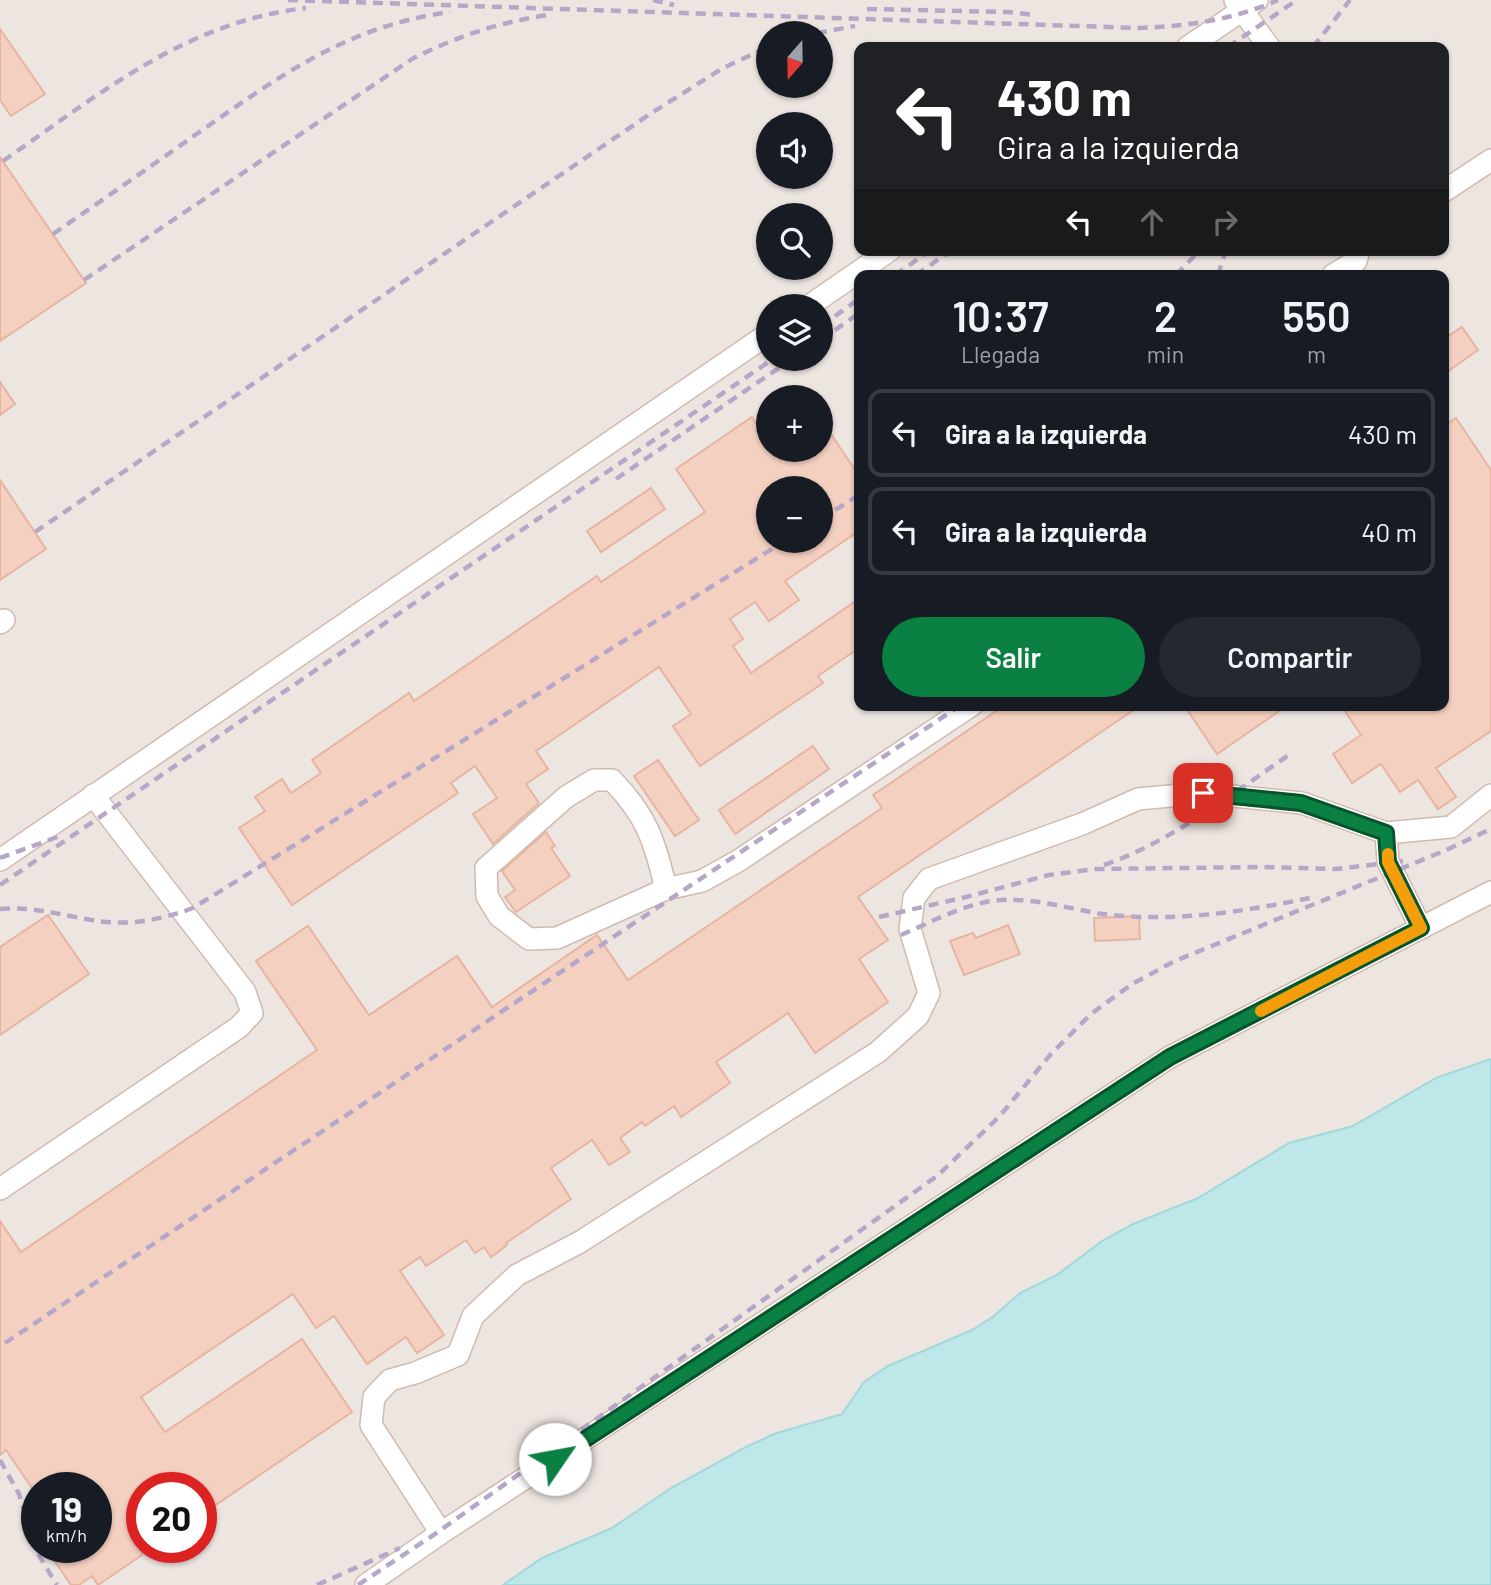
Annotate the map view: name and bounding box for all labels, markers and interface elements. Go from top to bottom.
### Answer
north arrow [756,21,833,98]
map controls [756,21,833,553]
text: 430 m [997,67,1132,126]
icon: left [882,70,973,161]
button: sound [756,112,833,189]
text: Gira a la izquierda [997,127,1240,165]
button: search [756,203,833,280]
icon: left [1060,203,1098,241]
icon: ahead [1133,203,1171,241]
icon: right [1206,203,1244,241]
text: 10:37 [952,290,1049,340]
text: 2 [1154,290,1177,340]
text: 550 [1282,290,1351,340]
button: layers [756,294,833,371]
text: Llegada [961,340,1040,368]
text: min [1147,340,1184,368]
text: m [1307,340,1326,368]
button: + [756,385,833,462]
icon: left [886,414,924,452]
text: Gira a la izquierda [945,418,1147,449]
text: 430 m [1348,418,1417,449]
button: − [756,476,833,553]
icon: left [886,512,924,550]
text: Gira a la izquierda [945,516,1147,547]
text: 40 m [1361,516,1417,547]
button: Salir [882,617,1145,697]
button: Compartir [1159,617,1421,697]
pin [1173,763,1233,823]
icon: arrive [1184,774,1222,812]
position arrow [518,1422,592,1496]
speed limit sign: 20 [126,1472,217,1563]
text: 19 [51,1487,82,1529]
text: km/h [46,1524,87,1546]

